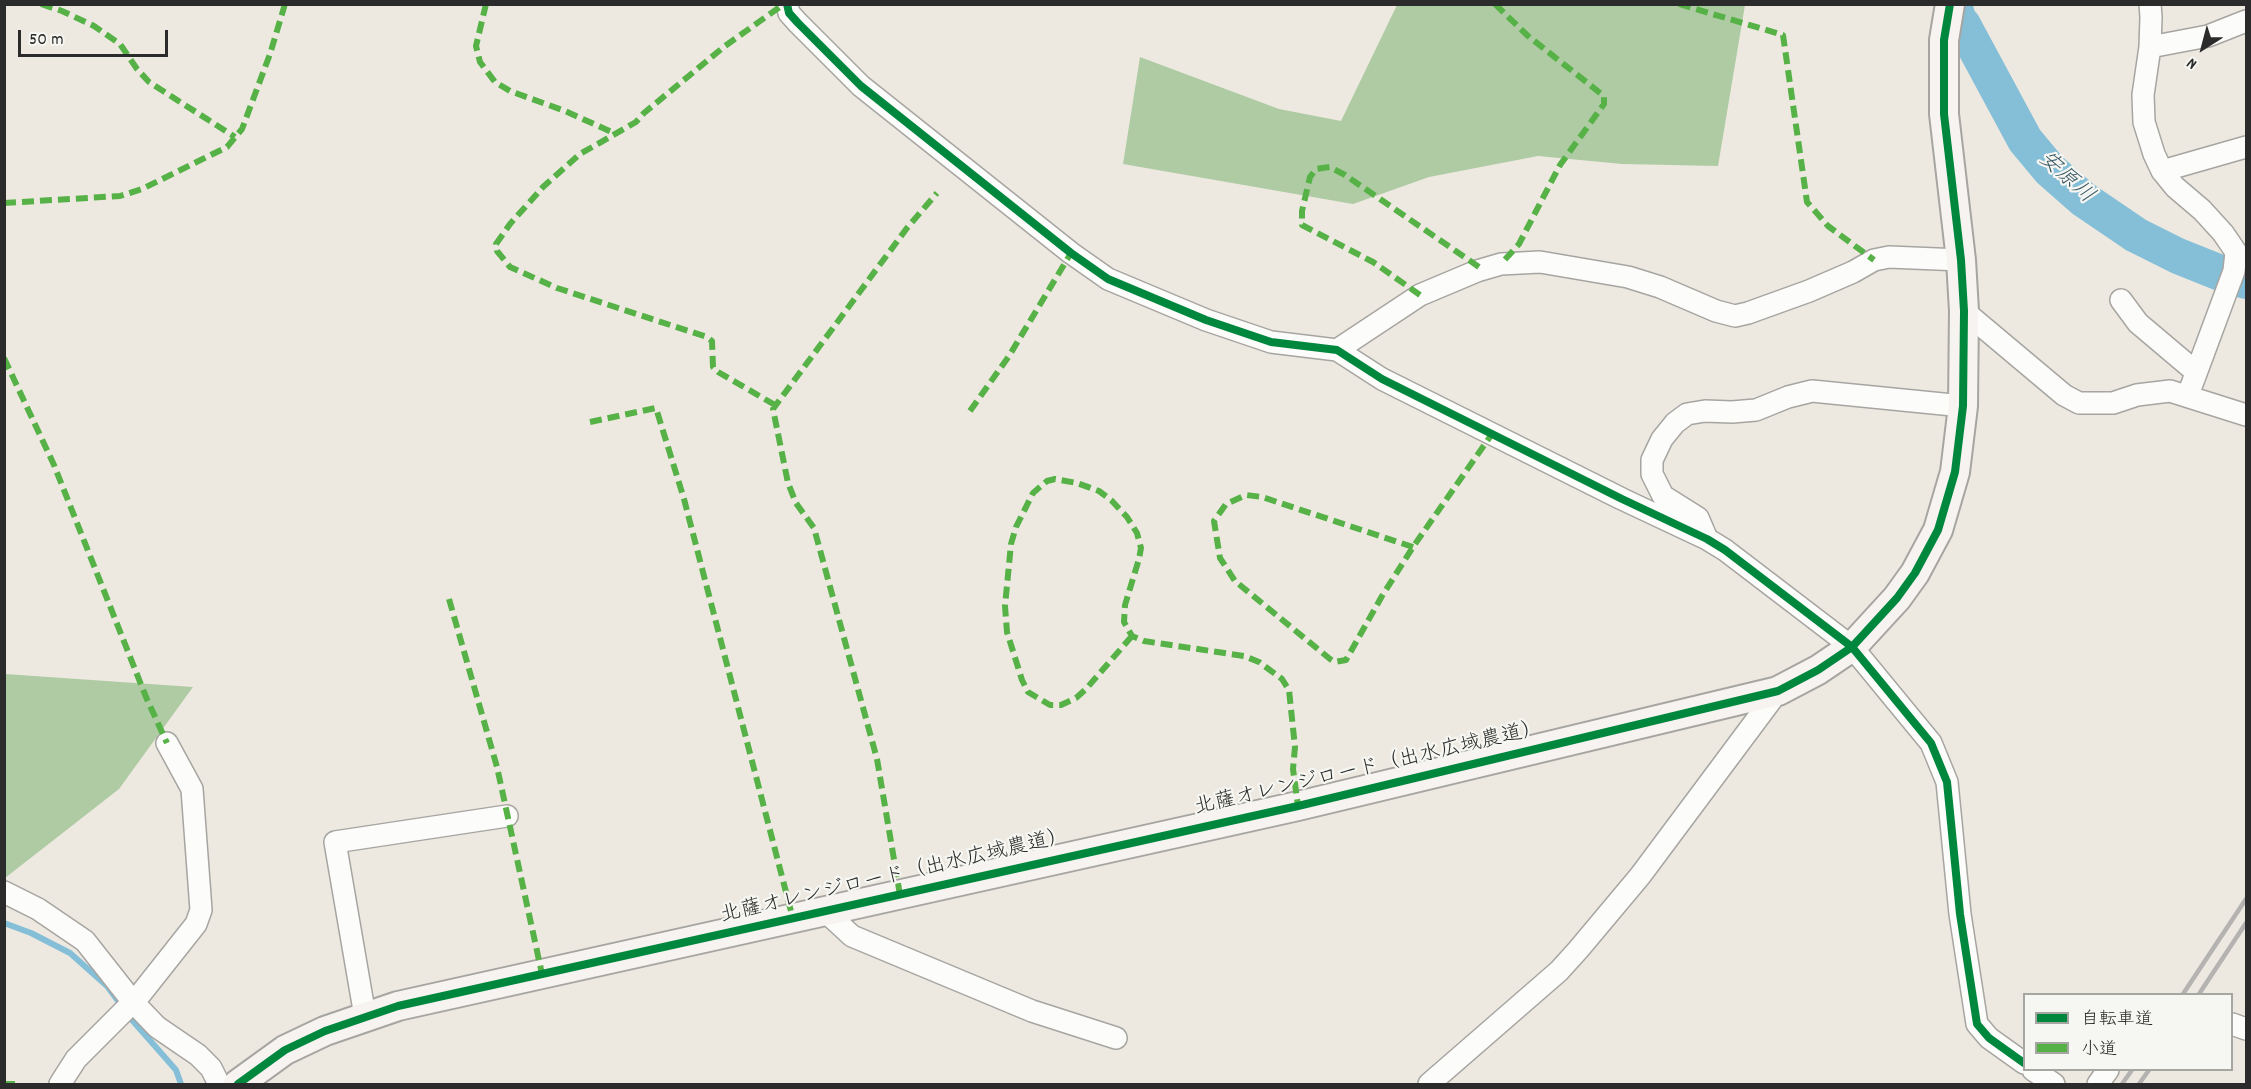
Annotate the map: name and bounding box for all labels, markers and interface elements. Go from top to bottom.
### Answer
scale bar [21,18,171,56]
north arrow [2173,18,2233,78]
text: 50 m [29,28,64,53]
text: N [2182,51,2202,75]
water label: 安原川 [2032,147,2098,211]
street label: 北薩オレンジロード（出水広域農道） [1192,718,1546,822]
street label: 北薩オレンジロード（出水広域農道） [718,826,1072,930]
legend [2023,993,2233,1071]
text: 自転車道 [2081,1008,2153,1033]
text: 小道 [2081,1038,2117,1063]

